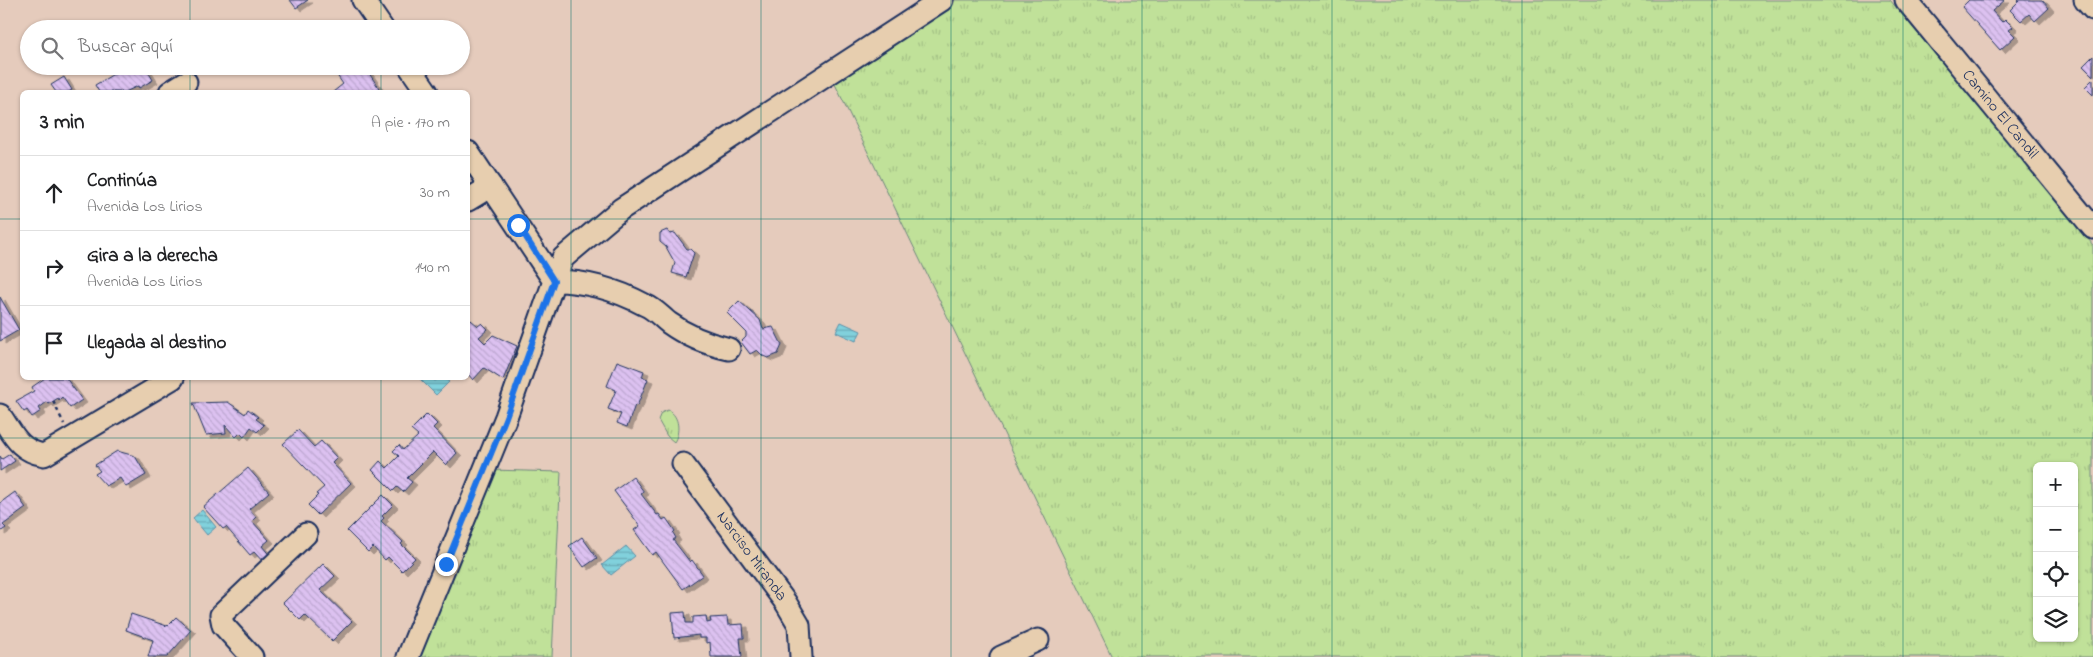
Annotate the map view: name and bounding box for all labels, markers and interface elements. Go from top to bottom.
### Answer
search box [20,20,470,75]
icon: search [38,34,66,62]
text: Buscar aquí [78,34,173,61]
street label: Camino El Candil [1956,65,2044,165]
text: 3 min [40,108,84,138]
text: A pie · 170 m [371,111,450,135]
text: Continúa [87,168,157,195]
icon: ahead [40,179,68,207]
text: 30 m [420,181,450,205]
text: Avenida Los Lirios [87,195,203,219]
route start [507,214,530,237]
text: Gira a la derecha [87,243,218,270]
icon: right [40,254,68,282]
text: 140 m [415,256,450,280]
text: Avenida Los Lirios [87,270,203,294]
icon: arrive [40,329,68,357]
text: Llegada al destino [87,330,226,357]
map controls [2033,462,2078,642]
button: + [2033,462,2078,507]
street label: Narciso Miranda [710,506,793,606]
button: − [2033,507,2078,552]
button: locate [2033,552,2078,597]
route end [435,553,458,576]
button: layers [2033,597,2078,642]

